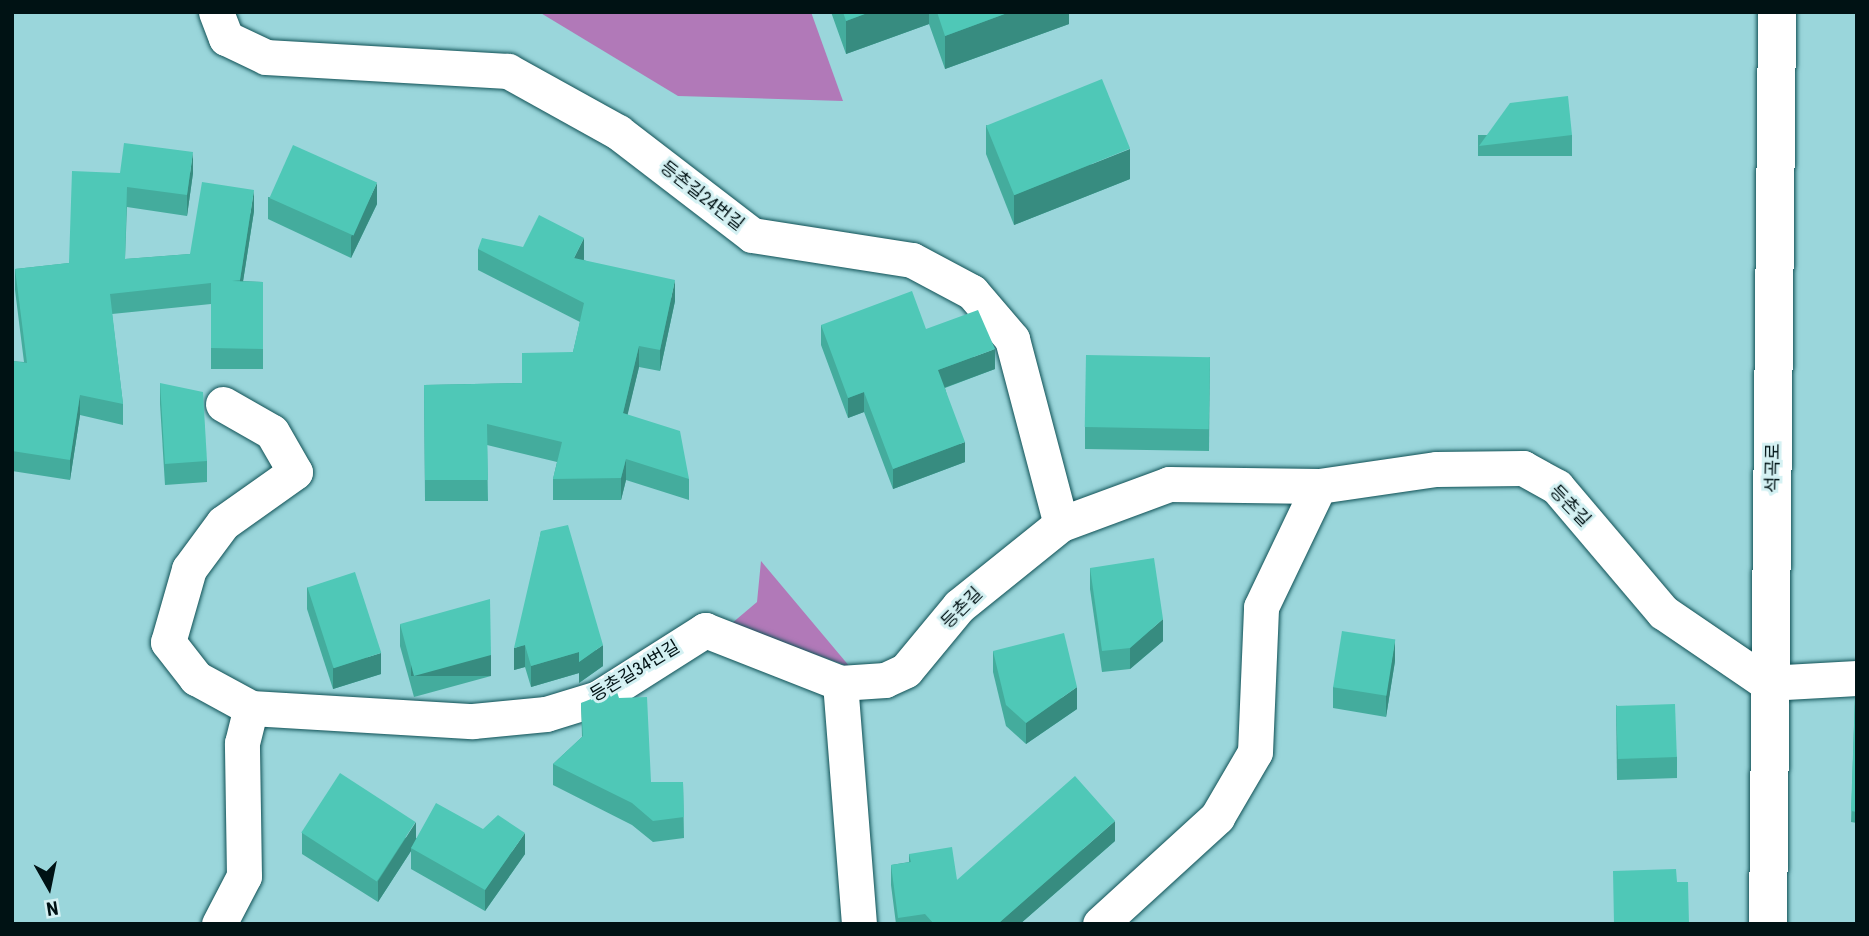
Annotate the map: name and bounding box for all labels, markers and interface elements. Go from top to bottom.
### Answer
street label: 등촌길24번길 [656,157,748,235]
street label: 석곡로 [1762,443,1784,493]
street label: 등촌길 [1545,481,1595,531]
street label: 등촌길 [937,583,987,633]
street label: 등촌길34번길 [586,636,684,706]
north arrow [14,852,84,922]
text: N [45,896,60,921]

